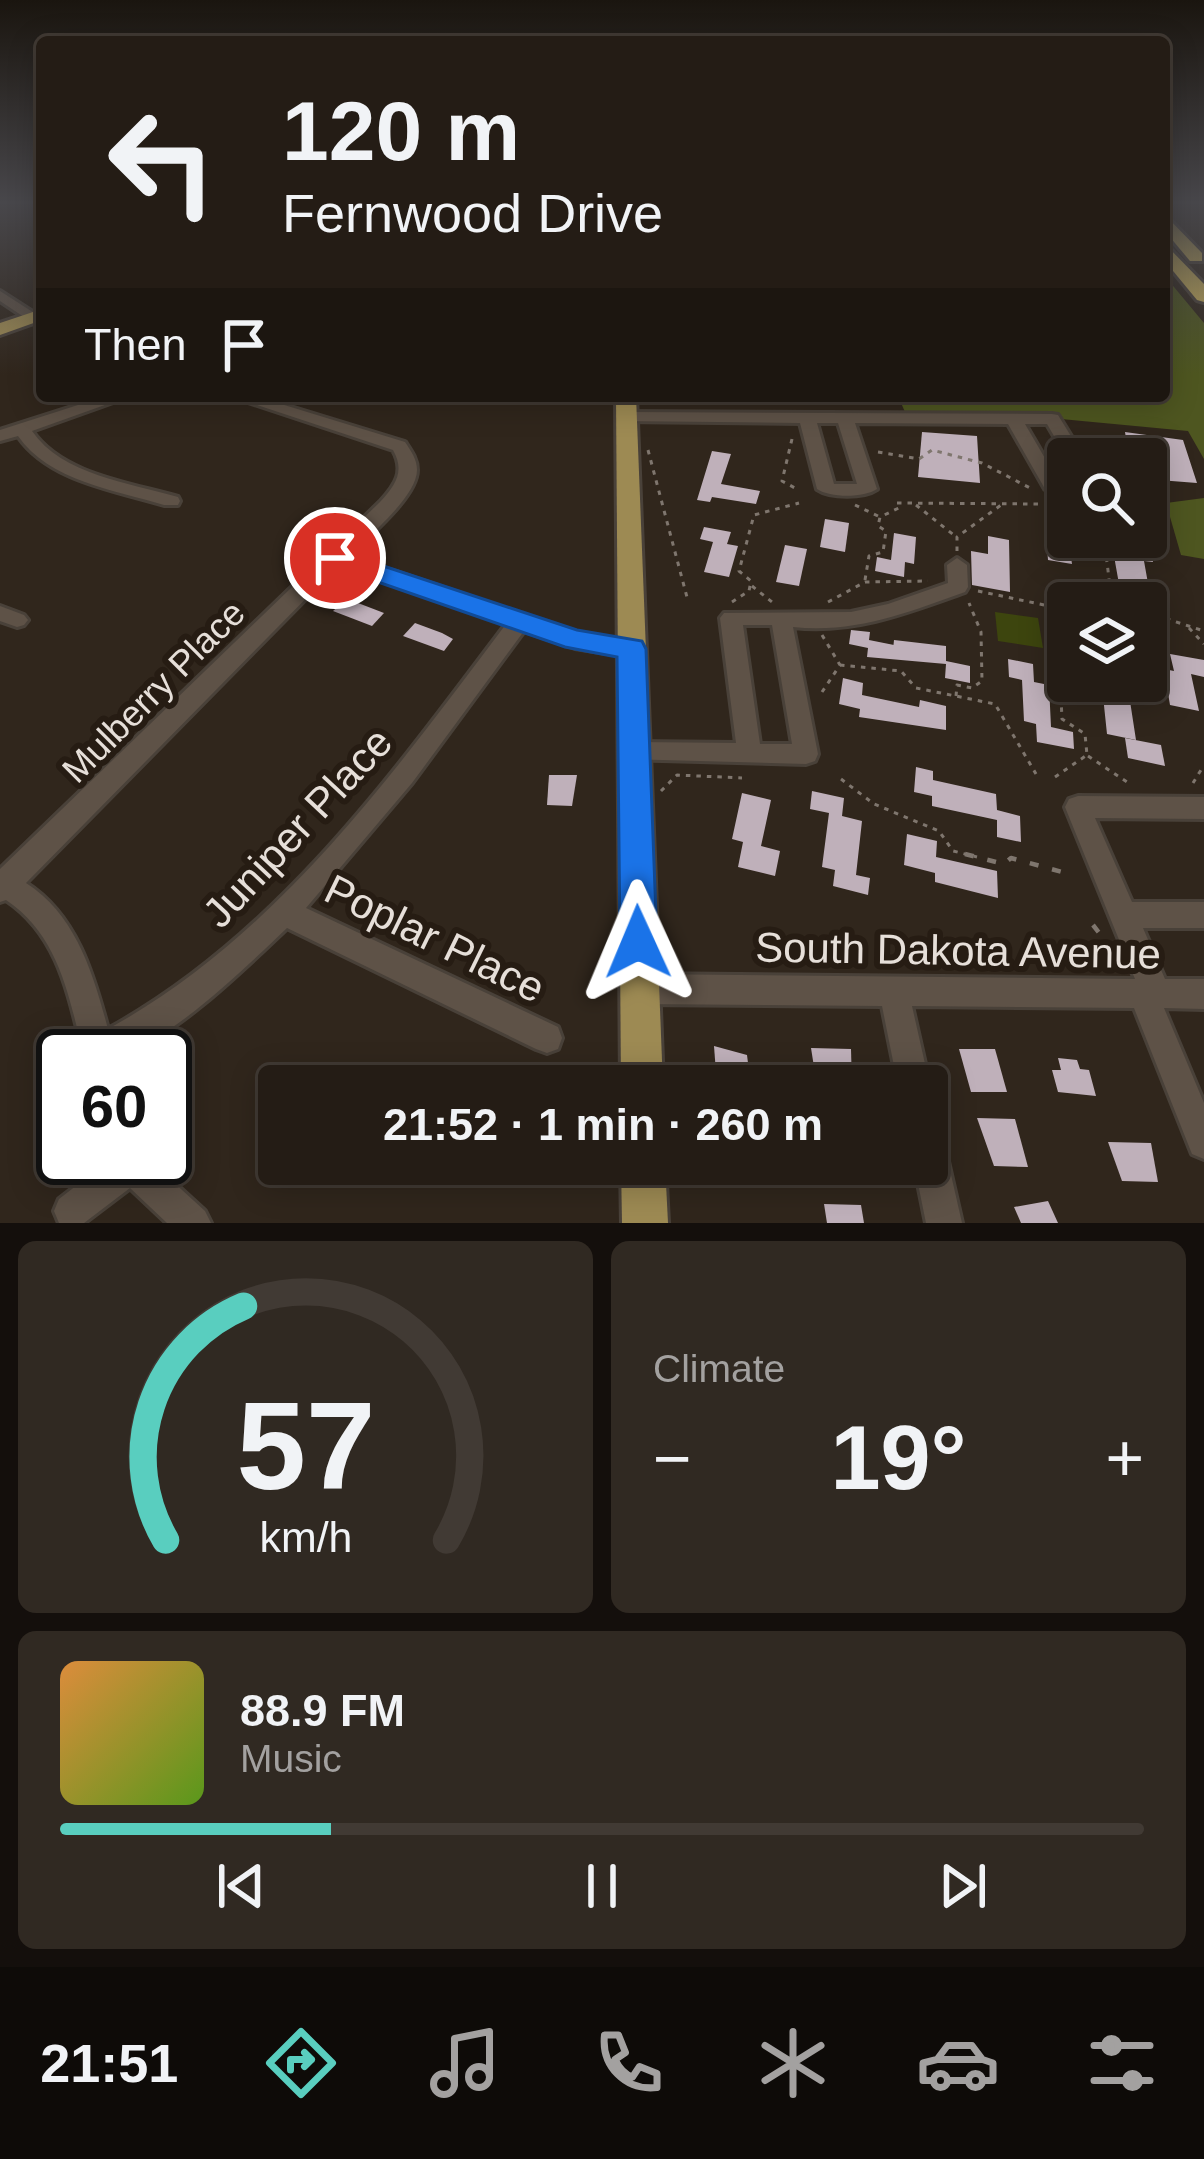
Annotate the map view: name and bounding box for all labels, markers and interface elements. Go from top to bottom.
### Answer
icon: left [84,84,240,240]
text: 120 m [282,84,520,178]
text: Fernwood Drive [282,183,663,243]
icon: arrive [211,312,277,378]
text: Then [84,319,187,370]
map controls [1047,438,1167,702]
button: search [1047,438,1167,558]
pin [284,507,386,609]
icon: arrive [302,525,368,591]
button: layers [1047,582,1167,702]
street label: Mulberry Place [54,592,253,791]
street label: Juniper Place [193,718,401,936]
street label: Poplar Place [317,865,552,1012]
position arrow [575,879,701,1005]
street label: South Dakota Avenue [755,923,1161,978]
speed limit sign: 60 [36,1029,192,1185]
text: 21:52 · 1 min · 260 m [383,1099,823,1150]
text: Climate [653,1347,785,1390]
text: 57 [236,1376,375,1515]
text: 19° [830,1408,967,1508]
text: − [653,1421,692,1495]
text: + [1105,1421,1144,1495]
text: km/h [259,1513,352,1561]
text: 88.9 FM [240,1685,405,1736]
text: Music [240,1737,342,1780]
icon: previous [208,1853,274,1919]
icon: pause [569,1853,635,1919]
icon: next [930,1853,996,1919]
icon: directions [259,2021,343,2105]
icon: music [423,2021,507,2105]
icon: phone [587,2021,671,2105]
icon: climate [751,2021,835,2105]
icon: car [916,2021,1000,2105]
icon: filters [1080,2021,1164,2105]
text: 21:51 [40,2033,178,2093]

